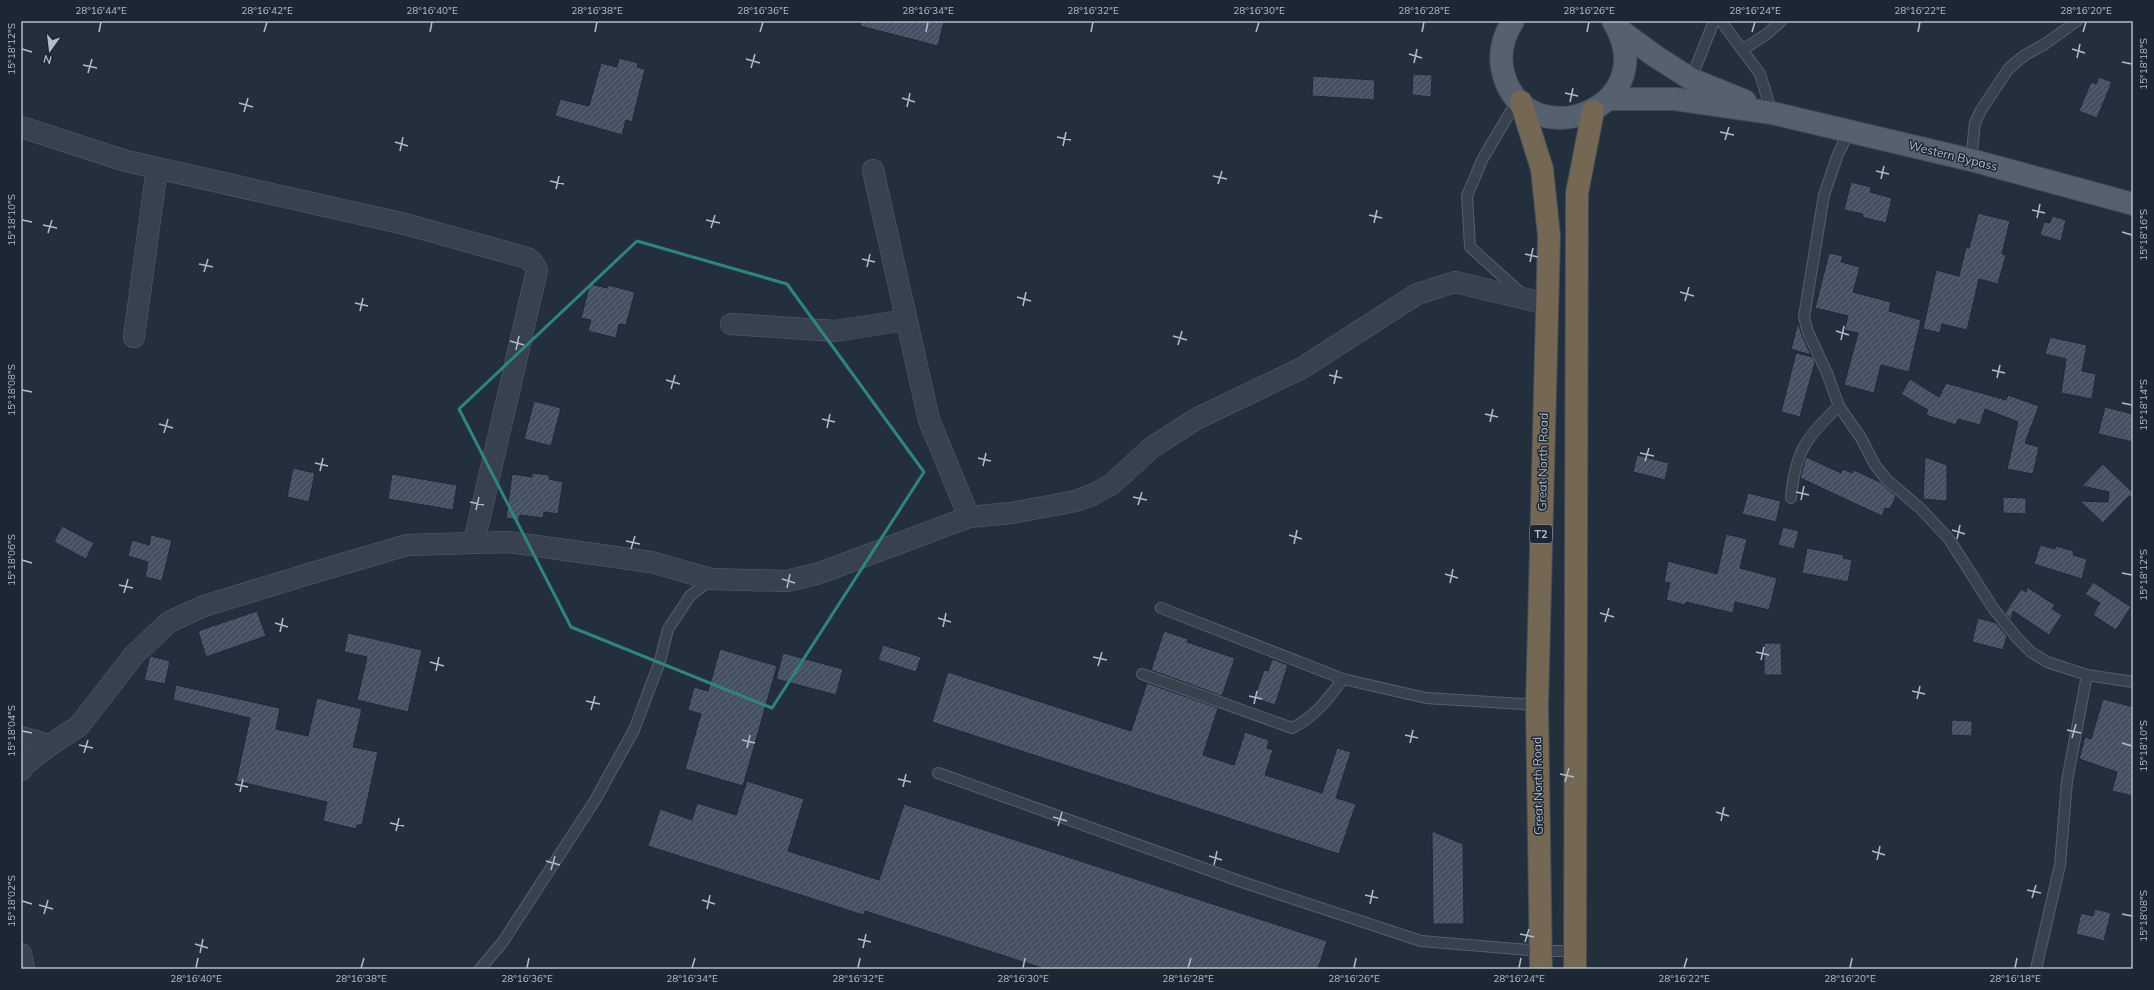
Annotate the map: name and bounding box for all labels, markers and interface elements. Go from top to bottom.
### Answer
text: 28°16'44"E [75,4,127,17]
text: 28°16'42"E [241,4,293,17]
text: 28°16'40"E [406,4,458,17]
text: 28°16'38"E [571,4,623,17]
text: 28°16'36"E [737,4,789,17]
text: 28°16'34"E [902,4,954,17]
text: 28°16'32"E [1067,4,1119,17]
text: 28°16'30"E [1233,4,1285,17]
text: 28°16'28"E [1398,4,1450,17]
text: 28°16'26"E [1563,4,1615,17]
text: 28°16'24"E [1729,4,1781,17]
text: 28°16'22"E [1894,4,1946,17]
text: 28°16'20"E [2060,4,2112,17]
text: 15°18'12"S [5,23,18,75]
north arrow [30,30,70,70]
text: 15°18'18"S [2137,38,2150,90]
text: N [42,52,53,68]
street label: Western Bypass [1907,137,1999,174]
text: 15°18'10"S [5,194,18,246]
text: 15°18'16"S [2137,209,2150,261]
text: 15°18'08"S [5,364,18,416]
text: 15°18'14"S [2137,379,2150,431]
street label: Great North Road [1534,413,1551,511]
road number: T2 [1530,525,1552,543]
text: 15°18'06"S [5,534,18,586]
text: 15°18'12"S [2137,549,2150,601]
text: 15°18'04"S [5,705,18,757]
text: 15°18'10"S [2137,720,2150,772]
street label: Great North Road [1529,737,1546,835]
text: 15°18'02"S [5,875,18,927]
text: 15°18'08"S [2137,890,2150,942]
text: 28°16'40"E [170,972,222,985]
text: 28°16'38"E [335,972,387,985]
text: 28°16'36"E [501,972,553,985]
text: 28°16'34"E [666,972,718,985]
text: 28°16'32"E [832,972,884,985]
text: 28°16'30"E [997,972,1049,985]
text: 28°16'28"E [1162,972,1214,985]
text: 28°16'26"E [1328,972,1380,985]
text: 28°16'24"E [1493,972,1545,985]
text: 28°16'22"E [1658,972,1710,985]
text: 28°16'20"E [1824,972,1876,985]
text: 28°16'18"E [1989,972,2041,985]

